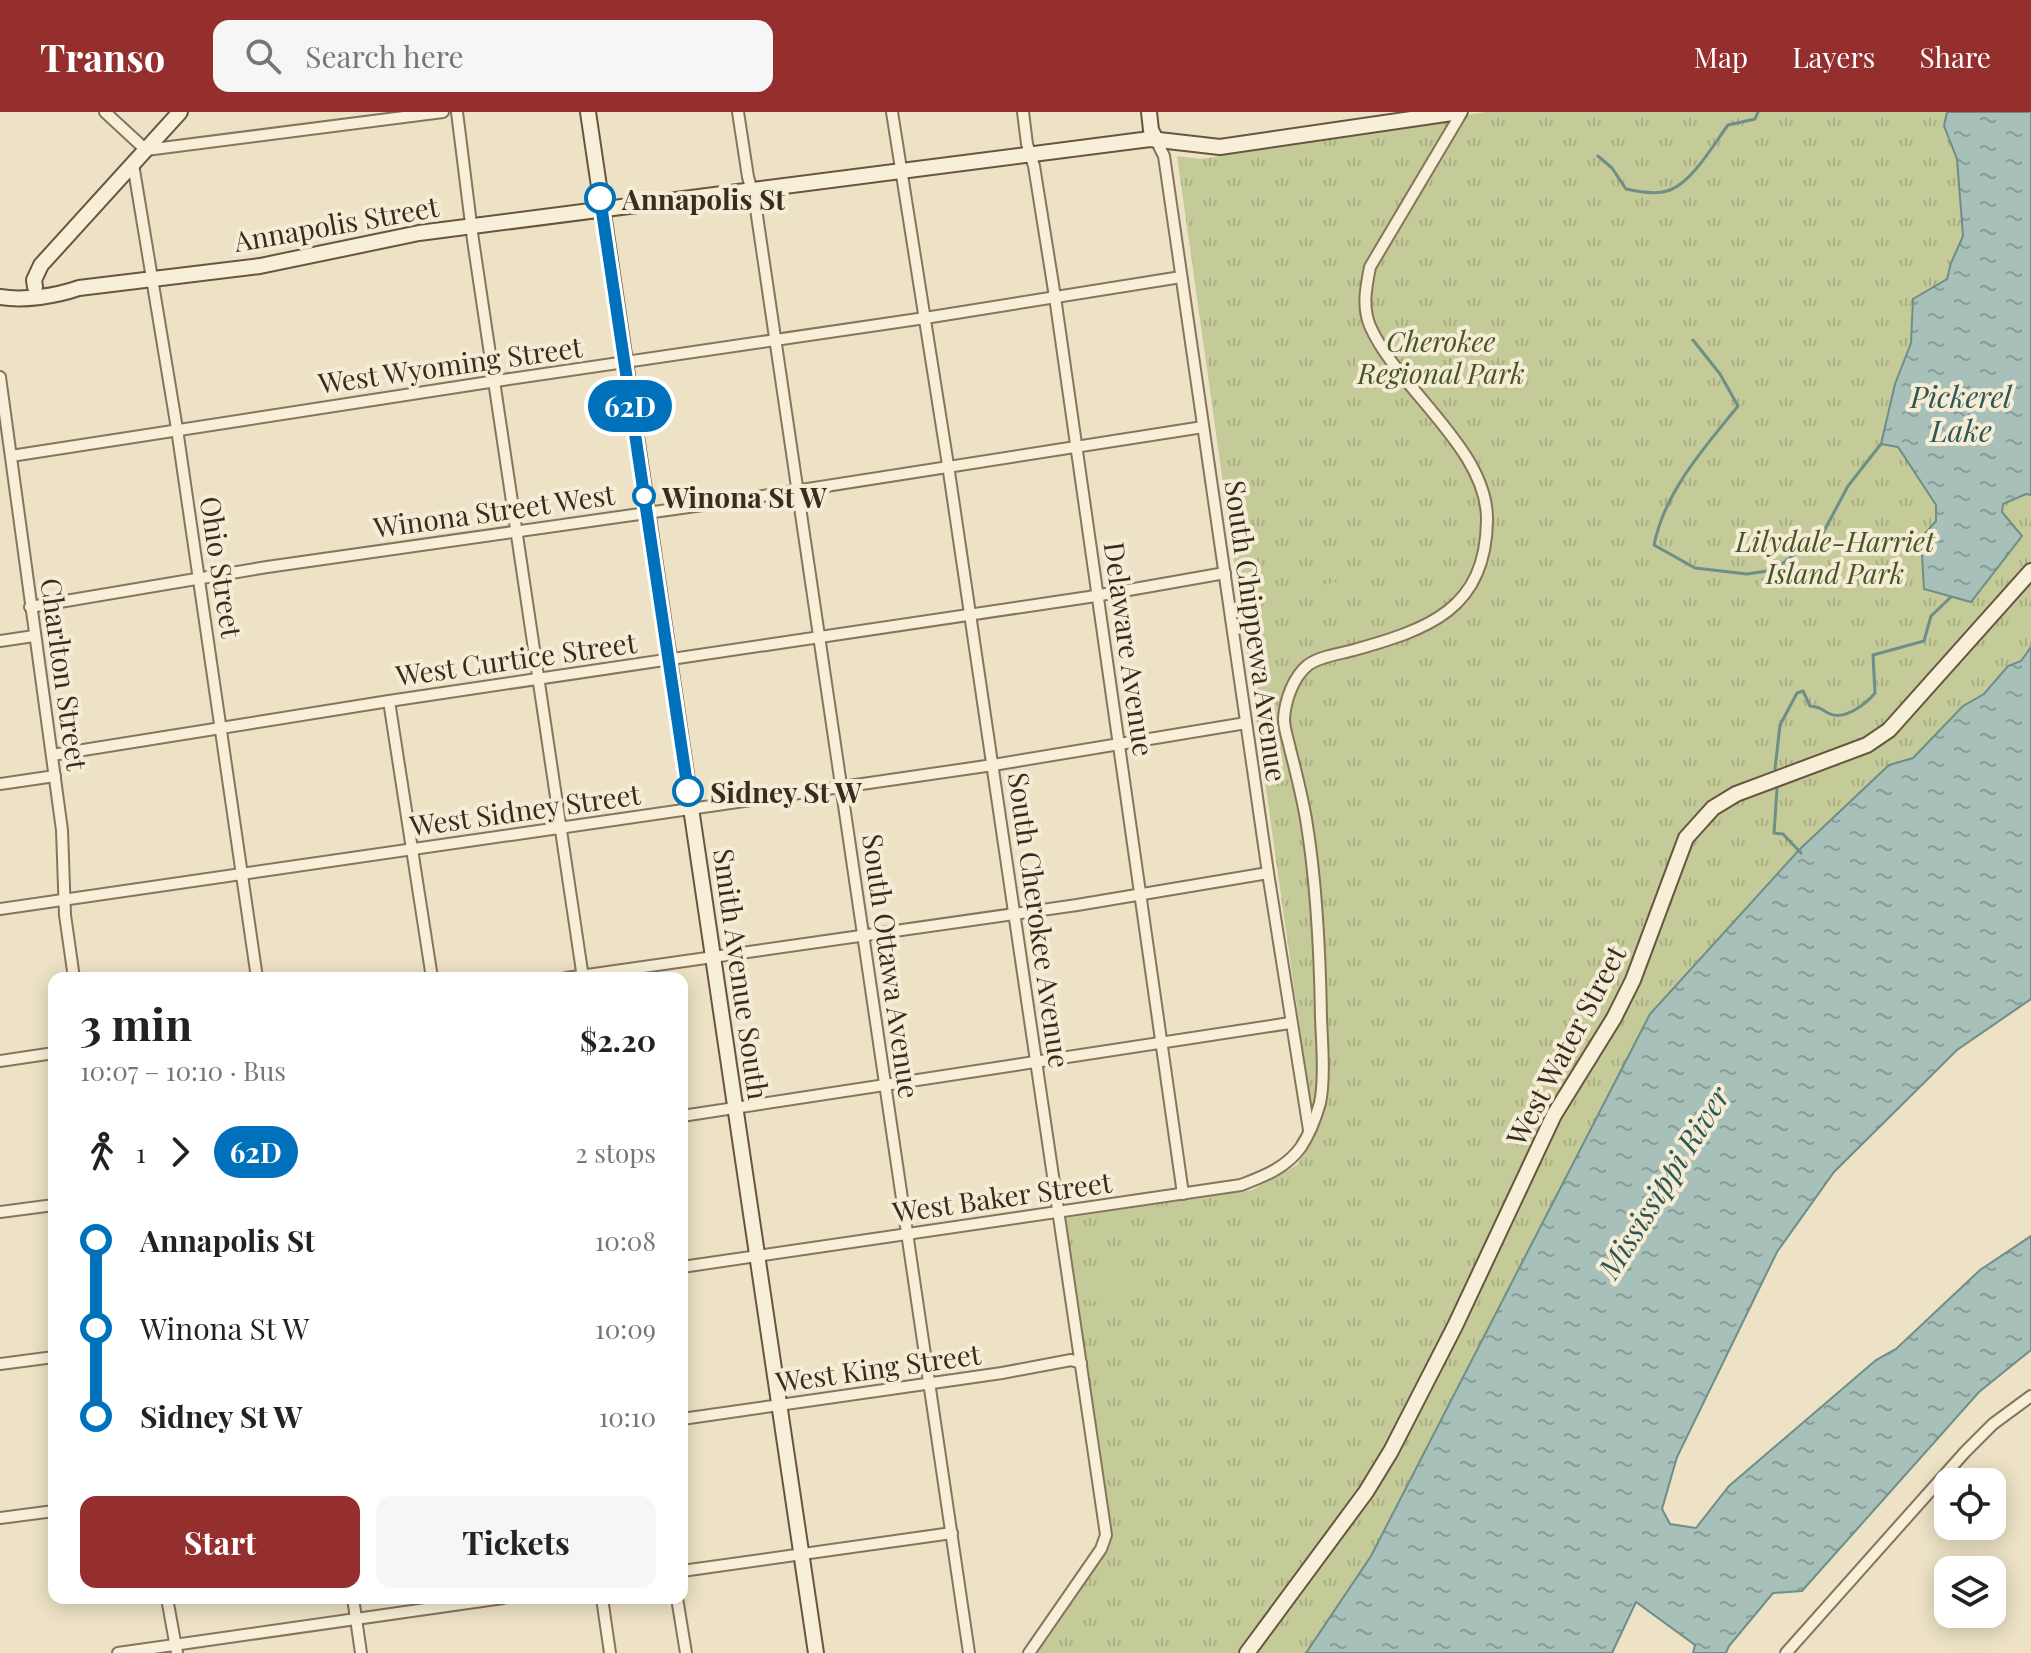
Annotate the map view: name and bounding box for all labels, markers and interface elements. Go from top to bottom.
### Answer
search box [213,20,773,92]
text: Transo [40,31,165,82]
icon: search [241,34,285,78]
text: Search here [305,36,464,76]
text: Map [1694,38,1748,75]
text: Layers [1792,38,1875,75]
text: Share [1919,38,1991,75]
place label: Annapolis St [621,180,785,217]
marker: Annapolis St [585,183,615,213]
street label: Annapolis Street [230,187,442,259]
park label: Cherokee Regional Park [1356,322,1525,391]
street label: West Wyoming Street [315,327,585,401]
water label: Pickerel Lake [1909,376,2013,450]
line badge: 62D [584,380,676,432]
text: 62D [604,387,656,424]
street label: Winona Street West [370,475,618,545]
place label: Winona St W [661,478,828,515]
street label: South Chippewa Avenue [1218,478,1296,784]
marker: Winona St W [633,485,655,507]
street label: Ohio Street [193,494,252,641]
park label: Lilydale-Harriet Island Park [1734,522,1936,591]
street label: Delaware Avenue [1097,539,1163,759]
street label: Charlton Street [33,576,97,774]
street label: West Curtice Street [392,623,640,693]
street label: South Cherokee Avenue [1001,770,1079,1070]
place label: Sidney St W [710,773,863,810]
street label: West Sidney Street [406,774,644,844]
marker: Sidney St W [673,776,703,806]
street label: South Ottawa Avenue [855,831,929,1101]
street label: Smith Avenue South [706,846,778,1102]
street label: West Water Street [1496,938,1634,1152]
text: 3 min [80,993,192,1052]
text: $2.20 [580,1020,656,1060]
text: 10:07 – 10:10 · Bus [80,1053,286,1088]
water label: Mississippi River [1587,1077,1739,1287]
icon: walk [80,1130,124,1174]
icon: forward [158,1130,202,1174]
text: 62D [230,1133,282,1170]
text: 1 [136,1135,146,1170]
text: 2 stops [575,1135,656,1170]
street label: West Baker Street [889,1162,1115,1230]
text: Annapolis St [140,1220,315,1260]
text: 10:08 [595,1223,656,1258]
text: Winona St W [140,1308,309,1348]
text: 10:09 [595,1311,656,1346]
street label: West King Street [772,1334,984,1400]
text: Sidney St W [140,1396,303,1436]
text: 10:10 [599,1399,656,1434]
map controls [1934,1468,2006,1628]
button: locate [1934,1468,2006,1540]
button: Start [80,1496,360,1588]
button: Tickets [376,1496,656,1588]
button: layers [1934,1556,2006,1628]

